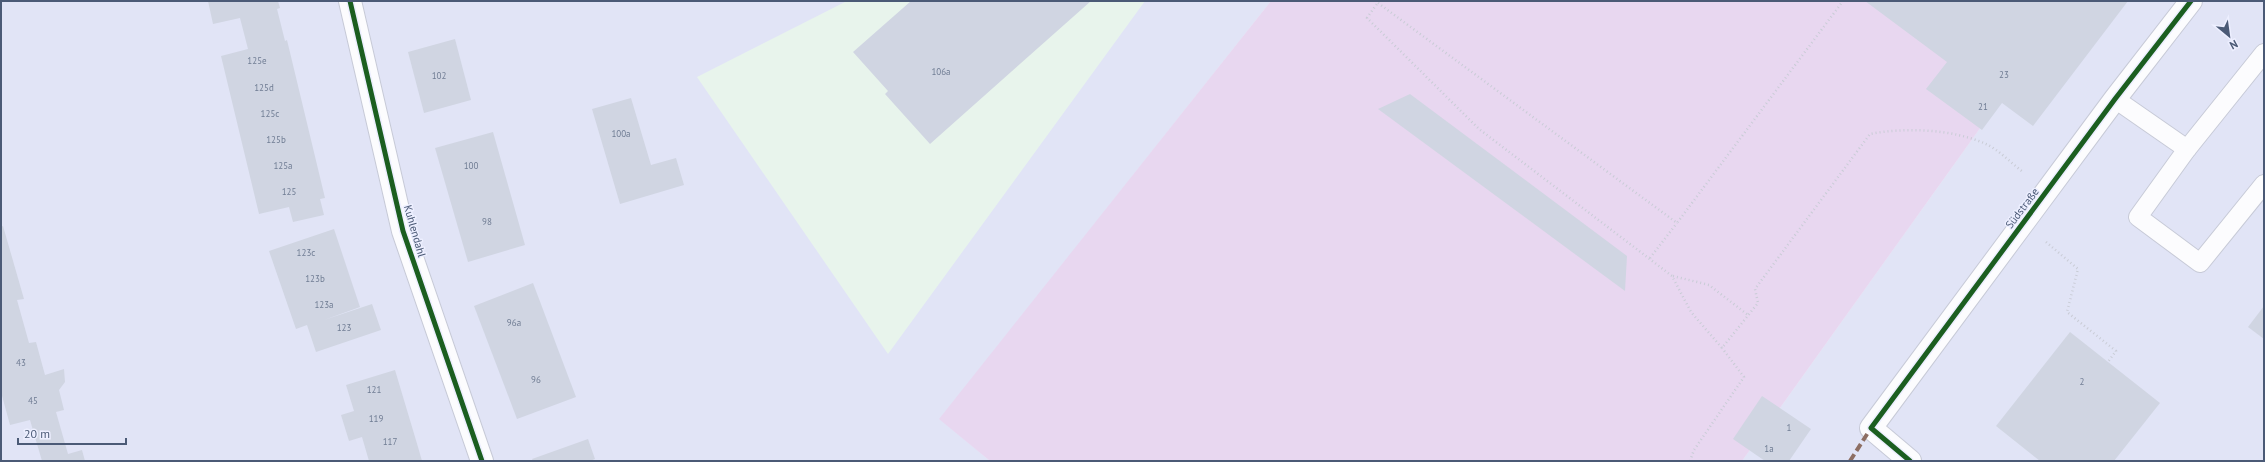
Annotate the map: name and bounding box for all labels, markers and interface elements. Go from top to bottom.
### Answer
north arrow [2209,16,2249,56]
text: N [2227,37,2240,53]
house number: 125e [247,55,267,66]
house number: 106a [931,66,951,77]
house number: 23 [1999,69,2009,80]
house number: 102 [432,70,446,81]
house number: 125d [254,82,274,93]
house number: 21 [1978,101,1988,112]
house number: 125c [261,108,279,119]
house number: 100a [611,128,631,139]
house number: 125b [266,134,286,145]
house number: 125a [273,160,293,171]
house number: 100 [464,160,478,171]
street label: Südstraße [2002,185,2042,231]
house number: 125 [282,186,296,197]
street label: Kuhlendahl [401,203,429,260]
house number: 98 [482,216,492,227]
house number: 123c [297,247,315,258]
house number: 123b [305,273,325,284]
house number: 123a [314,299,334,310]
house number: 96a [507,317,521,328]
house number: 123 [337,322,351,333]
house number: 43 [16,357,26,368]
house number: 96 [531,374,541,385]
house number: 2 [2080,376,2085,387]
house number: 121 [367,384,381,395]
house number: 45 [28,395,38,406]
house number: 119 [369,413,383,424]
scale bar [18,420,126,446]
house number: 1 [1787,422,1792,433]
text: 20 m [24,426,50,441]
house number: 117 [383,436,397,447]
house number: 1a [1764,443,1774,454]

